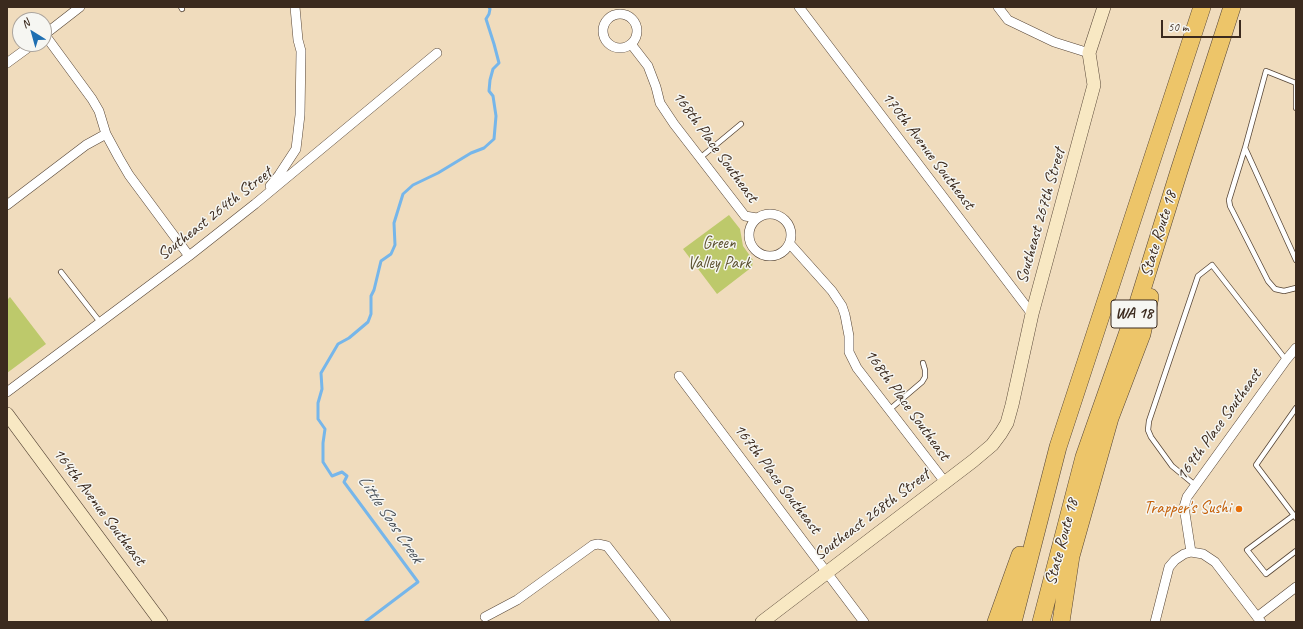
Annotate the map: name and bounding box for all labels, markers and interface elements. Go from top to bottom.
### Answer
north arrow [12,12,52,52]
scale bar [1163,12,1243,38]
text: N [18,16,32,31]
text: 50 m [1168,19,1188,35]
street label: 168th Place Southeast [668,87,762,207]
street label: 170th Avenue Southeast [877,88,979,214]
street label: Southeast 267th Street [1012,146,1070,286]
street label: Southeast 264th Street [154,163,276,265]
street label: State Route 18 [1136,189,1182,279]
park label: Green Valley Park [687,234,751,274]
road number: WA 18 [1111,300,1157,328]
street label: 168th Place Southeast [860,345,954,465]
street label: 169th Place Southeast [1172,365,1266,485]
street label: 167th Place Southeast [729,420,825,538]
street label: 164th Avenue Southeast [48,444,150,570]
street label: Southeast 268th Street [810,465,934,565]
water label: Little Soos Creek [353,471,427,567]
street label: State Route 18 [1041,497,1083,587]
place label: Trapper's Sushi [1144,499,1231,519]
marker: Trapper's Sushi [1234,504,1244,514]

